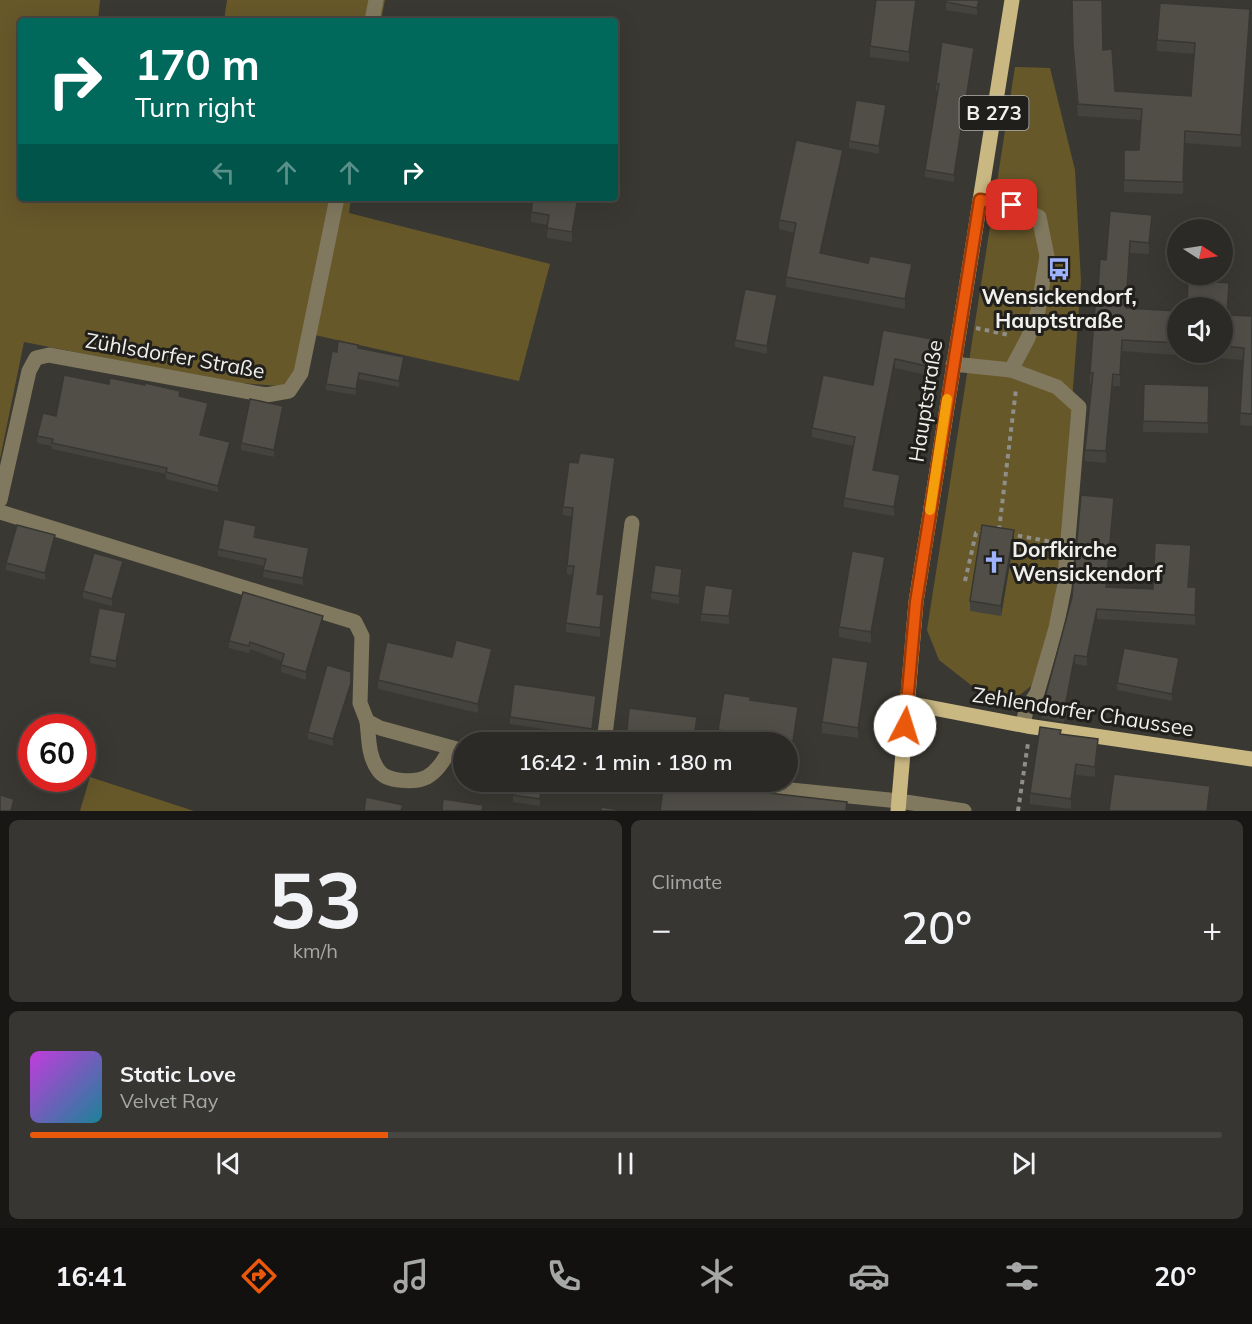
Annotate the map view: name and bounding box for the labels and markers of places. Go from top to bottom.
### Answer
pin [986,179,1037,230]
bus stop icon: Wensickendorf, Hauptstraße [1046,256,1072,282]
place label: Wensickendorf, Hauptstraße [981,283,1137,333]
place label: Dorfkirche Wensickendorf [1012,536,1164,586]
church icon: Dorfkirche Wensickendorf [981,549,1007,575]

